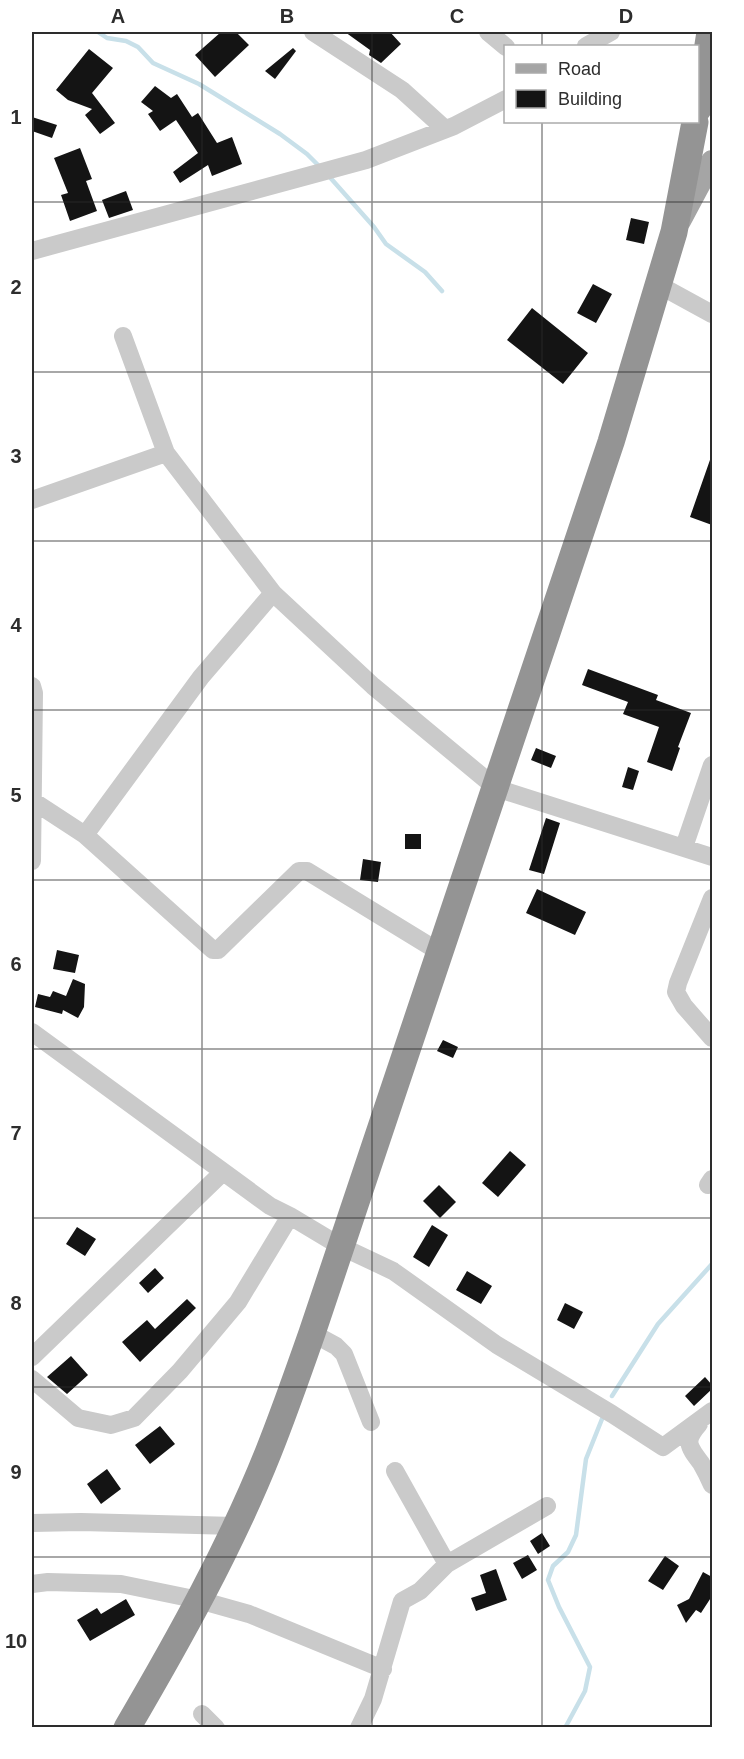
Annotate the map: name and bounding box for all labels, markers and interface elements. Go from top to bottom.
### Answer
text: A [111,5,125,27]
text: B [280,5,294,27]
text: C [450,5,464,27]
text: D [619,5,633,27]
legend [504,45,699,123]
text: Road [558,59,601,79]
text: Building [558,89,622,109]
text: 1 [10,106,22,128]
text: 2 [10,276,22,298]
text: 3 [10,445,22,467]
text: 4 [10,614,22,636]
text: 5 [10,784,22,806]
text: 6 [10,953,22,975]
text: 7 [10,1122,22,1144]
text: 8 [10,1292,22,1314]
text: 9 [10,1461,22,1483]
text: 10 [5,1630,27,1652]

